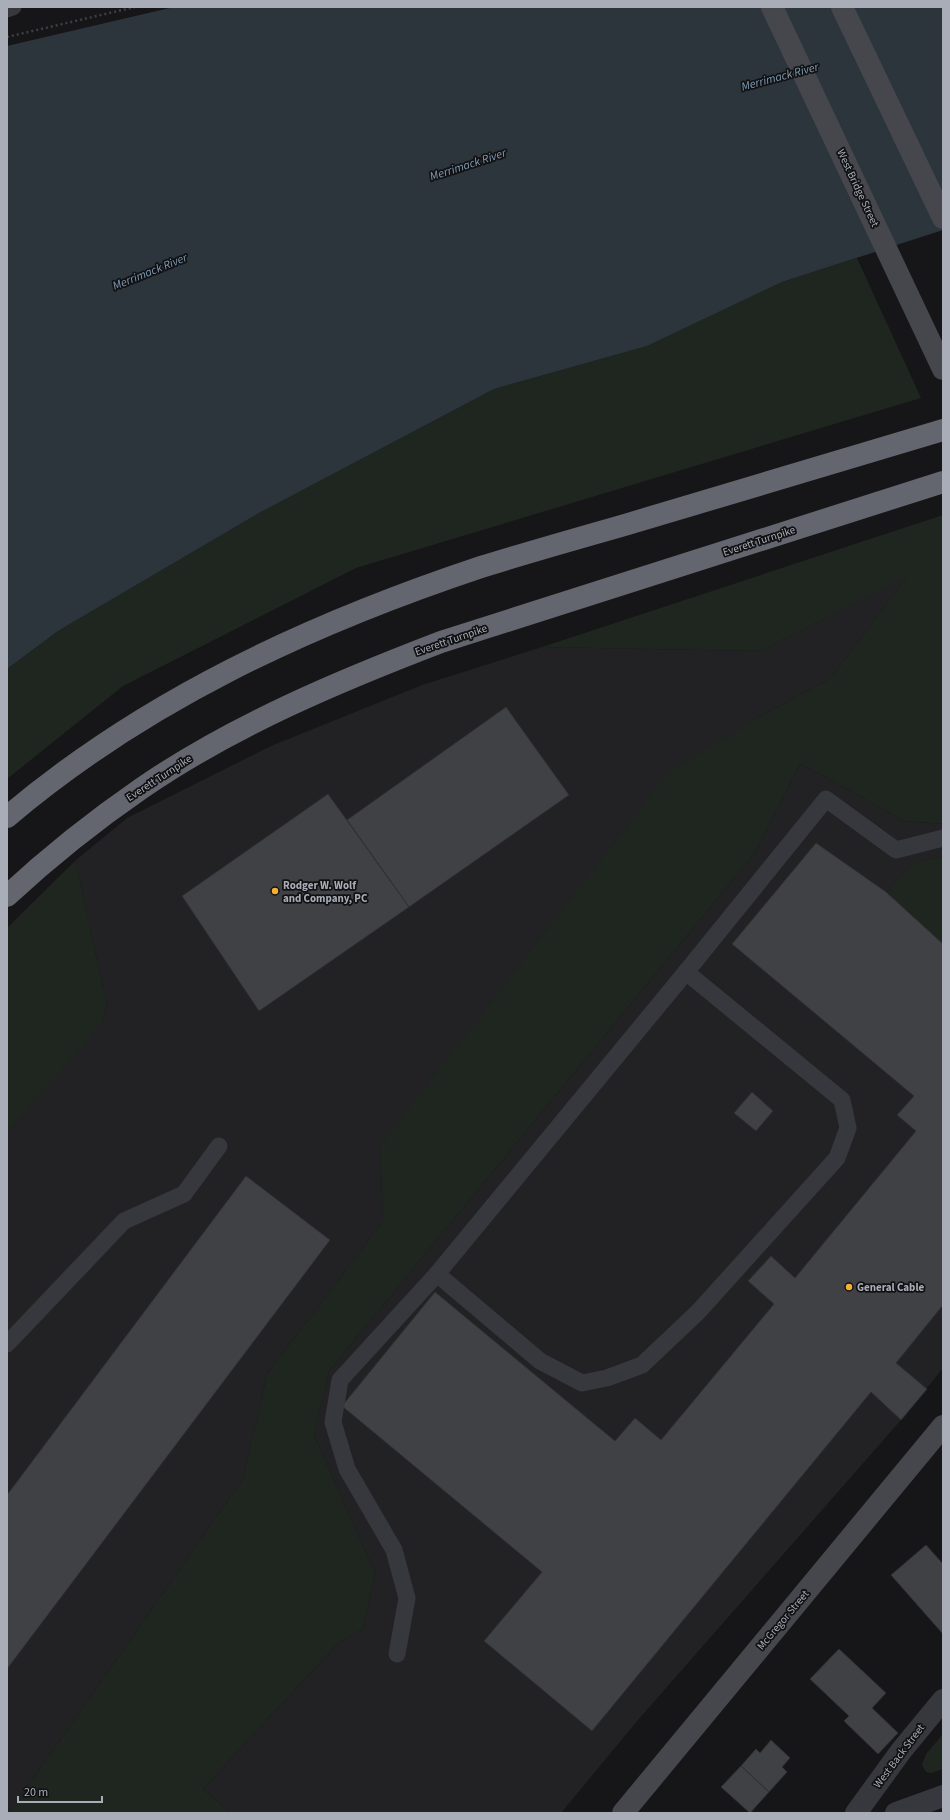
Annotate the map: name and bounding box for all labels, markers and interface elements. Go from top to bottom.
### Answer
water label: Merrimack River [739,58,821,95]
water label: Merrimack River [428,144,509,185]
street label: West Bridge Street [833,147,883,230]
water label: Merrimack River [110,249,191,295]
street label: Everett Turnpike [721,522,798,560]
street label: Everett Turnpike [413,620,490,659]
street label: Everett Turnpike [123,751,195,805]
place label: Rodger W. Wolf and Company, PC [283,878,368,906]
marker: Rodger W. Wolf and Company, PC [270,886,280,896]
place label: General Cable [857,1280,925,1295]
marker: General Cable [844,1282,854,1292]
street label: McGregor Street [754,1587,813,1653]
street label: West Back Street [870,1721,928,1791]
scale bar [18,1778,102,1804]
text: 20 m [24,1784,48,1801]

